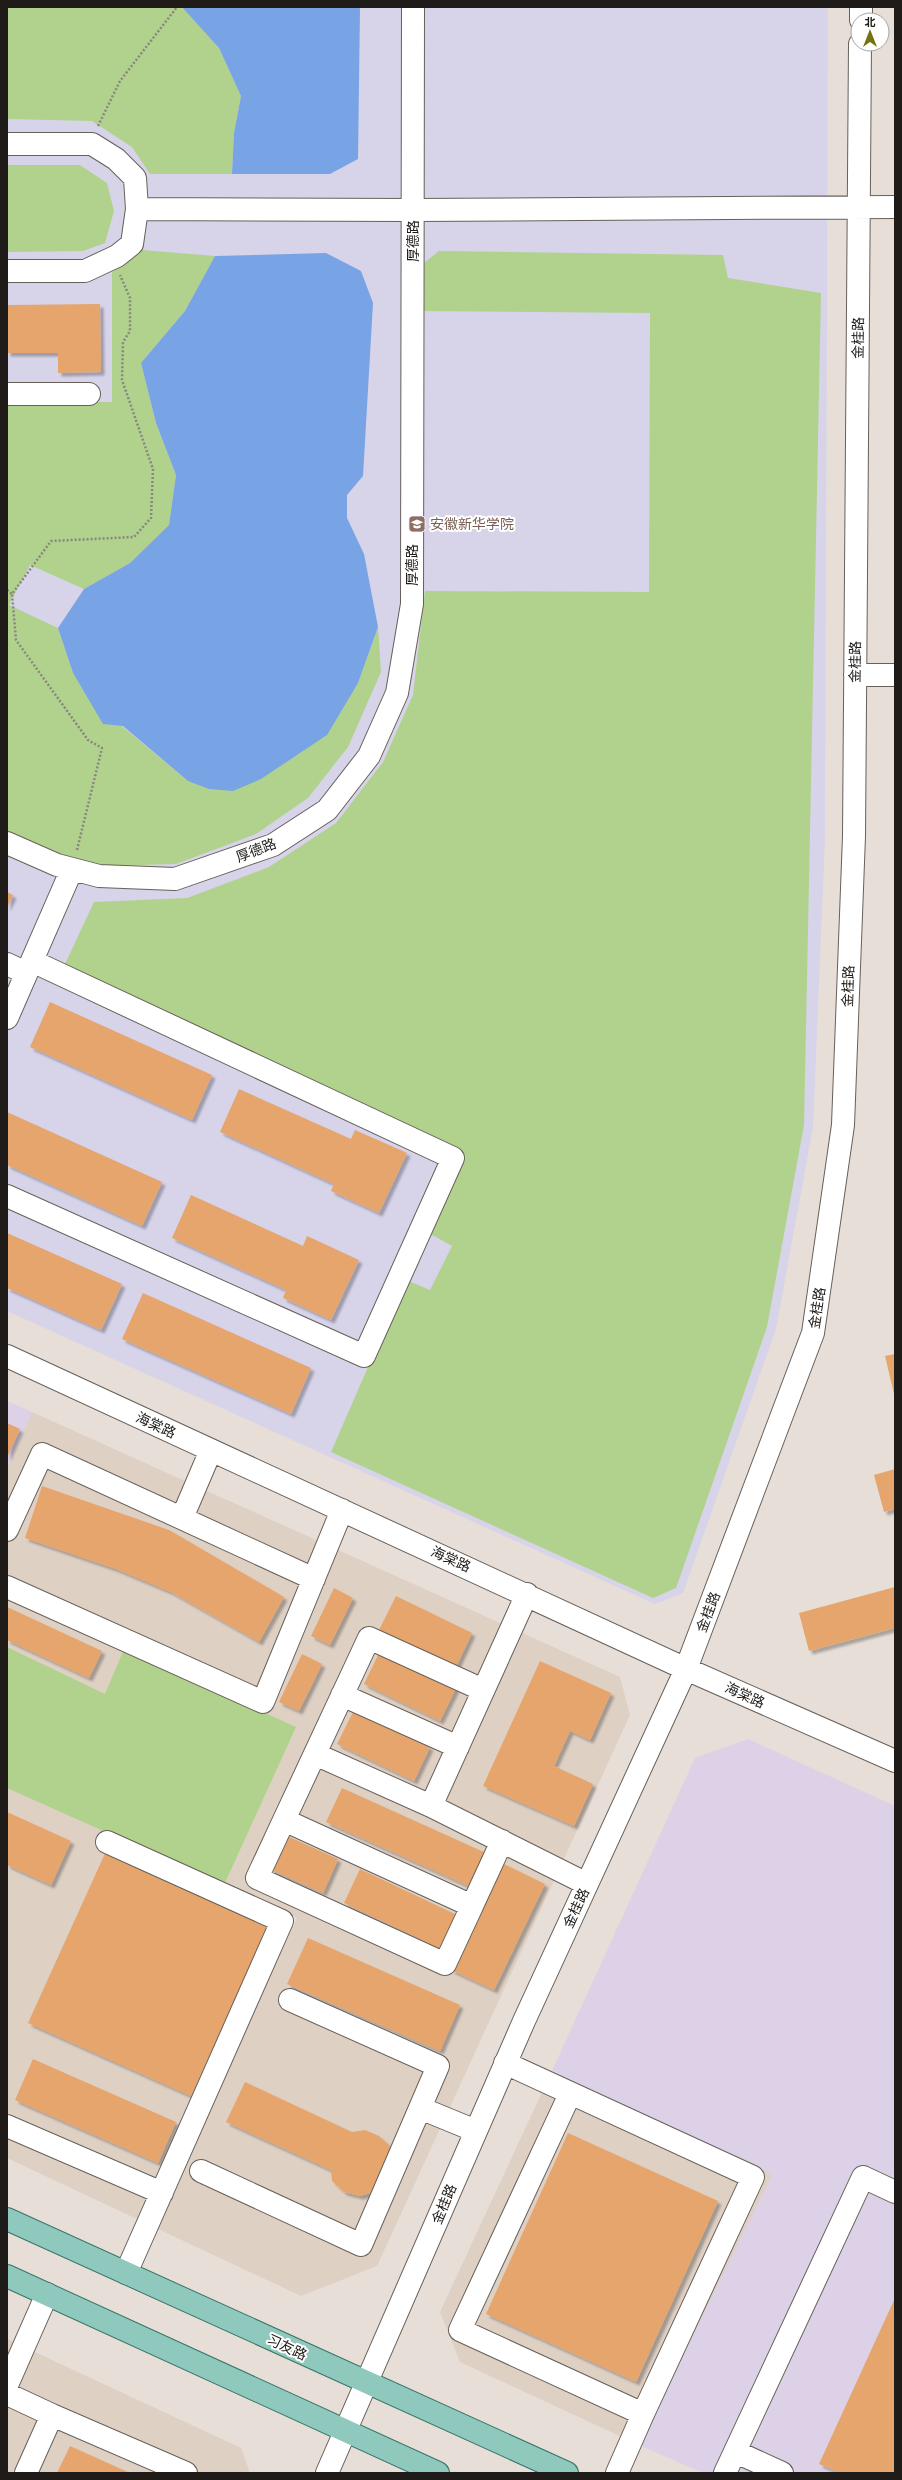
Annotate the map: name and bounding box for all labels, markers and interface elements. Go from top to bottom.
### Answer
north arrow [850,12,890,52]
text: 北 [865,16,876,29]
street label: 厚德路 [405,220,421,262]
street label: 金桂路 [850,317,866,359]
school or university icon: 安徽新华学院 [407,514,427,534]
place label: 安徽新华学院 [430,516,514,532]
street label: 厚德路 [404,544,420,586]
street label: 金桂路 [847,641,863,683]
street label: 厚德路 [234,835,278,865]
street label: 金桂路 [839,965,857,1007]
street label: 金桂路 [806,1286,828,1330]
street label: 海棠路 [134,1409,178,1441]
street label: 海棠路 [429,1543,473,1575]
street label: 金桂路 [693,1590,723,1634]
street label: 海棠路 [723,1679,767,1711]
street label: 金桂路 [560,1886,592,1930]
street label: 金桂路 [428,2182,460,2226]
street label: 习友路 [265,2331,309,2363]

